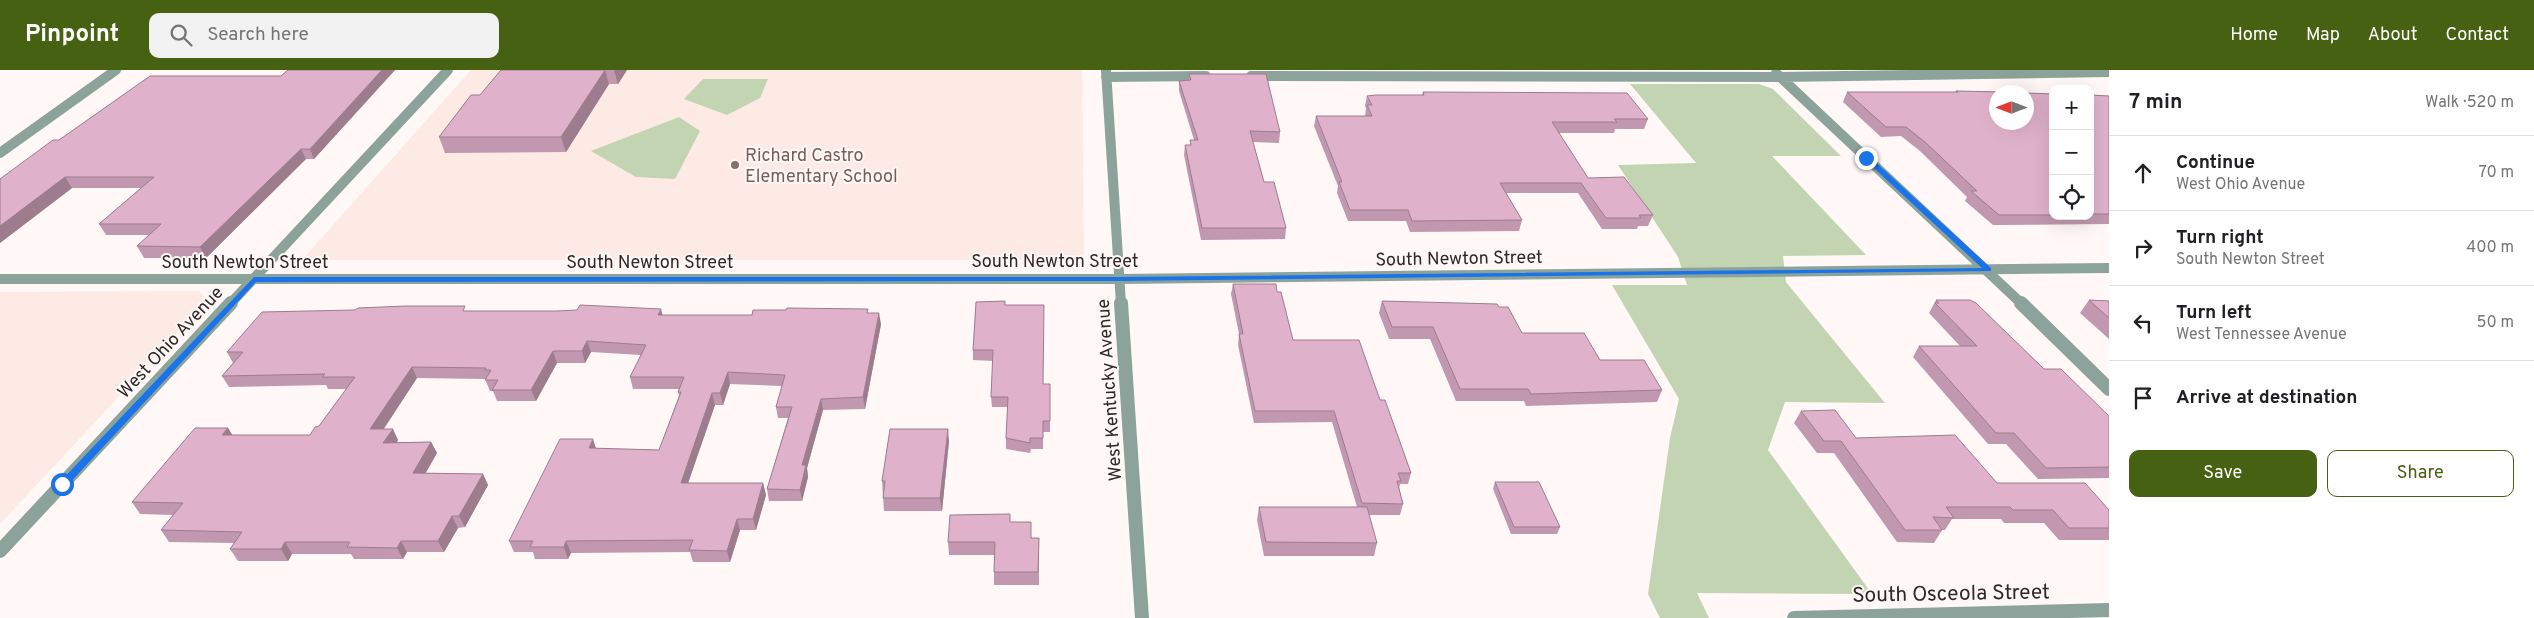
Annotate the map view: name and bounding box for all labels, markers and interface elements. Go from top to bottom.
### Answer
search box [149,13,499,58]
text: Pinpoint [25,20,119,50]
icon: search [167,21,195,49]
text: Search here [207,23,309,47]
text: Home [2230,24,2278,47]
text: Map [2306,24,2340,47]
text: About [2368,24,2417,47]
text: Contact [2445,24,2509,47]
north arrow [1989,85,2034,130]
map controls [2049,85,2094,220]
button: + [2049,85,2094,130]
text: 7 min [2129,89,2182,116]
text: Walk · 520 m [2425,93,2514,113]
button: − [2049,130,2094,175]
place label: Richard Castro Elementary School [745,145,898,189]
route end [1855,147,1878,170]
text: Continue [2176,151,2255,175]
marker: Richard Castro Elementary School [729,159,741,171]
icon: ahead [2129,159,2157,187]
text: 70 m [2479,163,2514,183]
button: locate [2049,175,2094,220]
text: West Ohio Avenue [2176,175,2305,195]
text: Turn right [2176,226,2264,250]
icon: right [2129,234,2157,262]
text: 400 m [2466,238,2514,258]
street label: South Newton Street [1375,247,1543,272]
text: South Newton Street [2176,250,2325,270]
street label: South Newton Street [971,251,1139,274]
street label: South Newton Street [161,252,329,275]
street label: South Newton Street [566,252,734,275]
street label: West Ohio Avenue [113,282,229,404]
street label: West Kentucky Avenue [1093,298,1128,482]
text: Turn left [2176,301,2252,325]
icon: left [2129,309,2157,337]
text: 50 m [2477,313,2514,333]
text: West Tennessee Avenue [2176,325,2347,345]
icon: arrive [2129,384,2157,412]
text: Arrive at destination [2176,386,2357,410]
button: Save [2129,450,2317,497]
button: Share [2327,450,2514,497]
route start [51,473,74,496]
street label: South Osceola Street [1852,579,2050,610]

